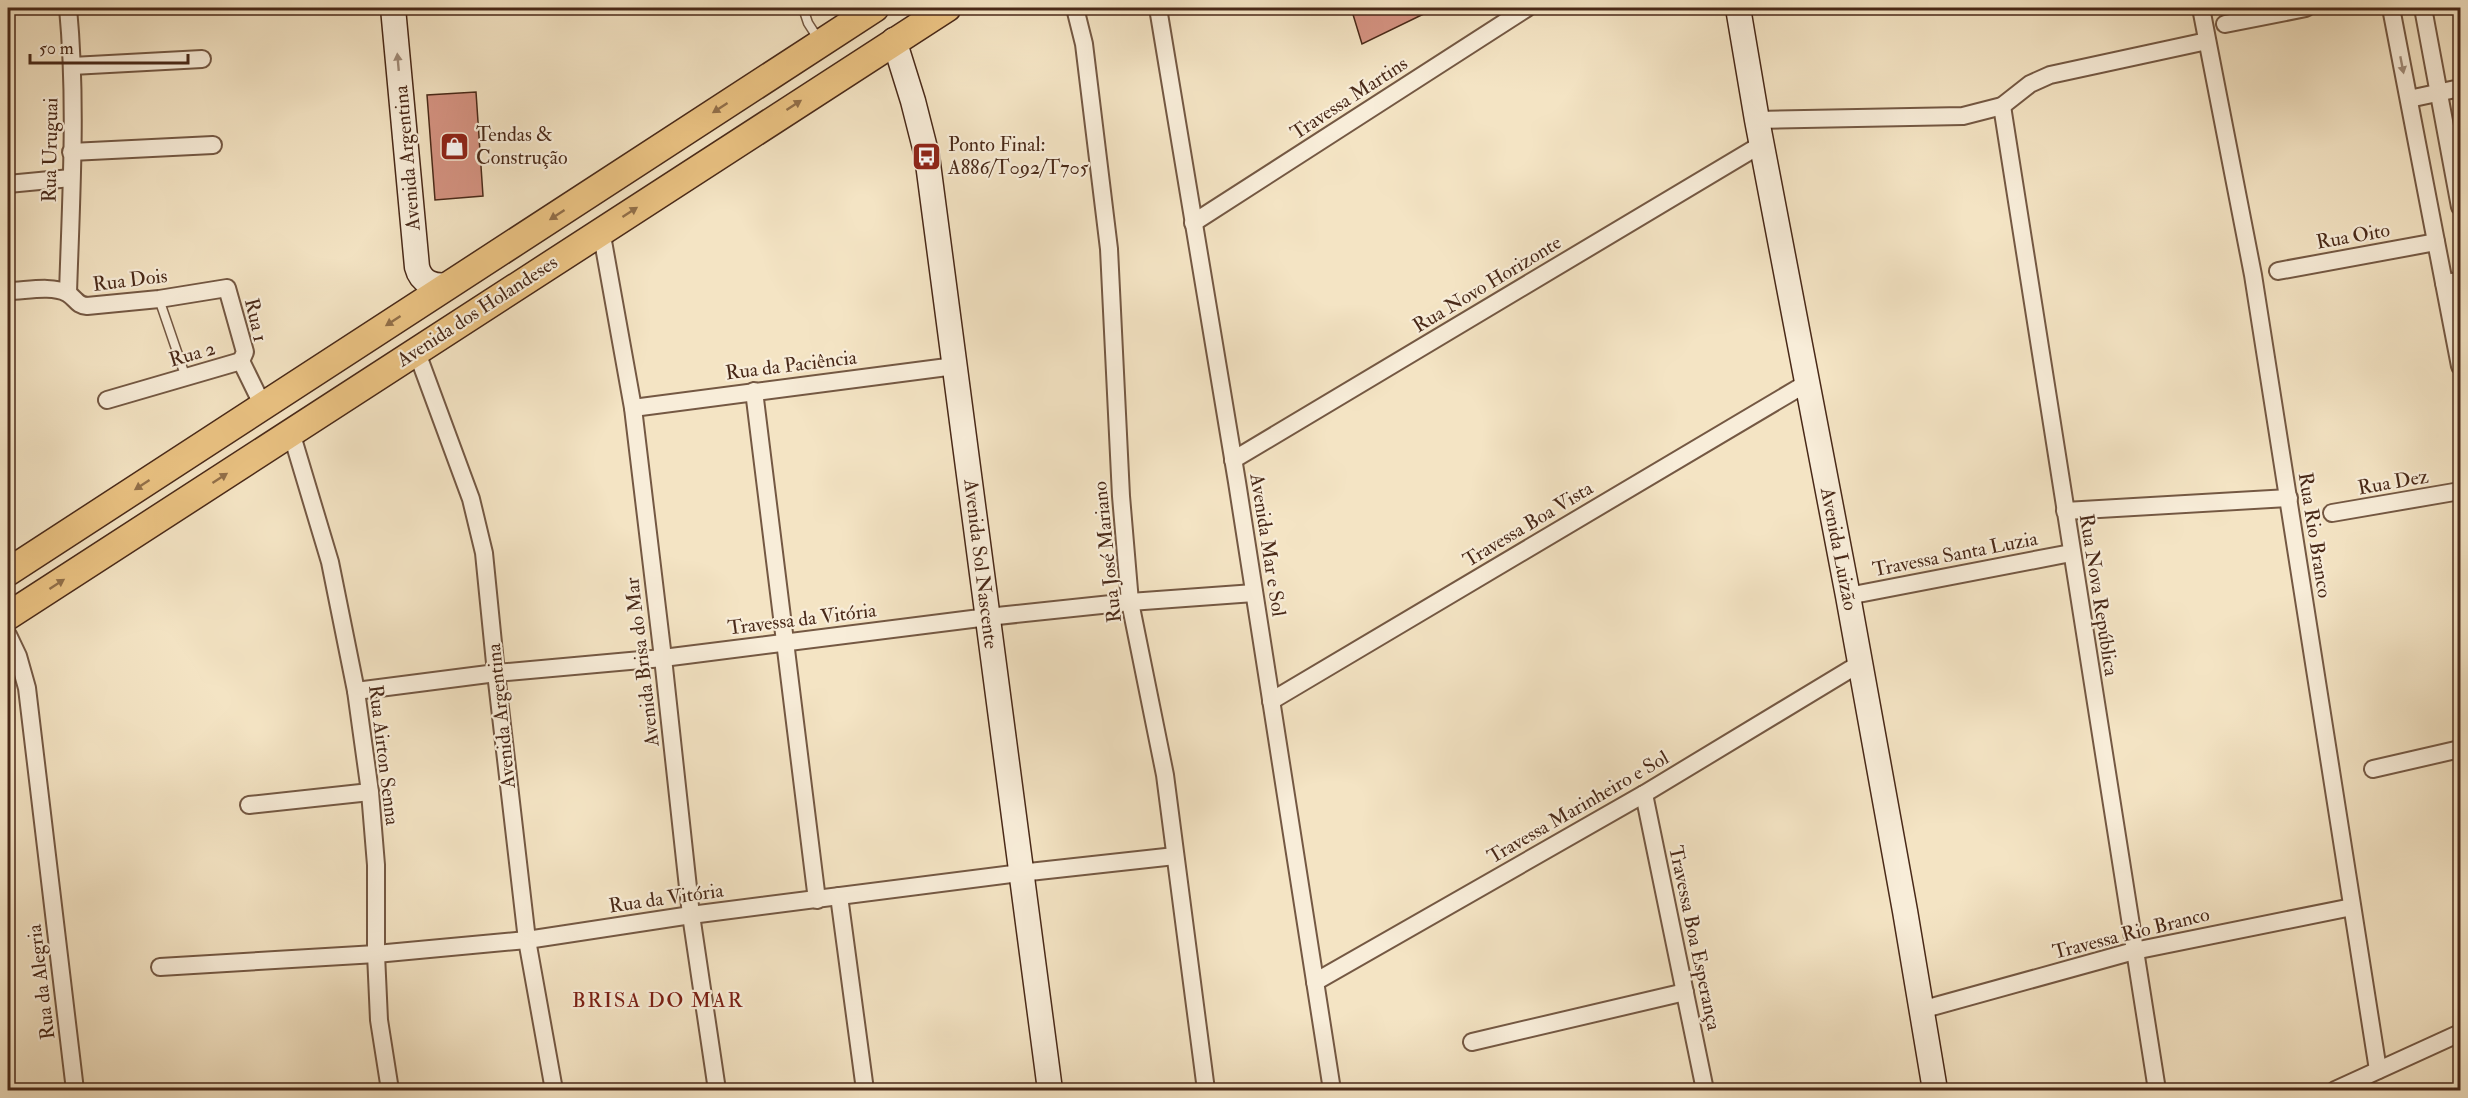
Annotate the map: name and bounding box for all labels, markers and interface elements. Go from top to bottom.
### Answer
scale bar [30,27,188,65]
text: 50 m [39,37,74,60]
street label: Travessa Martins [1286,51,1412,145]
one-way arrow [393,53,403,72]
one-way arrow [2398,56,2407,75]
street label: Avenida Argentina [388,84,426,233]
street label: Rua Uruguai [37,97,63,203]
one-way arrow [785,100,802,111]
one-way arrow [712,102,728,113]
place label: Tendas & Construção [476,122,568,170]
shop icon: Tendas & Construção [439,130,471,162]
place label: Ponto Final: A886/T092/T705 [947,132,1089,180]
bus stop icon: Ponto Final: A886/T092/T705 [911,140,943,172]
one-way arrow [622,206,638,217]
one-way arrow [549,209,565,220]
street label: Rua Oito [2314,217,2392,255]
street label: Rua Novo Horizonte [1408,230,1566,338]
street label: Avenida dos Holandeses [391,250,562,373]
street label: Rua Dois [91,263,169,297]
street label: Rua 1 [239,296,273,344]
one-way arrow [386,315,402,327]
street label: Rua 2 [166,336,218,372]
street label: Rua da Paciência [724,344,859,385]
street label: Rua Dez [2356,463,2431,500]
street label: Rua Rio Branco [2293,470,2337,600]
street label: Avenida Mar e Sol [1244,471,1292,618]
one-way arrow [212,473,228,484]
street label: Travessa Boa Vista [1459,475,1598,573]
street label: Avenida Sol Nascente [958,477,1004,650]
one-way arrow [134,479,150,490]
street label: Rua José Mariano [1087,480,1127,624]
street label: Avenida Luizão [1815,485,1863,613]
street label: Rua Nova República [2073,512,2124,679]
street label: Travessa Santa Luzia [1870,526,2040,582]
street label: Avenida Brisa do Mar [619,575,665,749]
one-way arrow [48,579,65,590]
street label: Travessa da Vitória [726,597,879,641]
street label: Avenida Argentina [481,641,521,791]
street label: Rua Airton Senna [363,683,405,827]
street label: Travessa Marinheiro e Sol [1483,745,1673,869]
street label: Travessa Boa Esperança [1662,843,1727,1034]
street label: Rua da Vitória [607,877,726,918]
street label: Travessa Rio Branco [2050,901,2212,965]
street label: Rua da Alegria [21,922,60,1041]
district label: BRISA DO MAR [572,987,744,1014]

